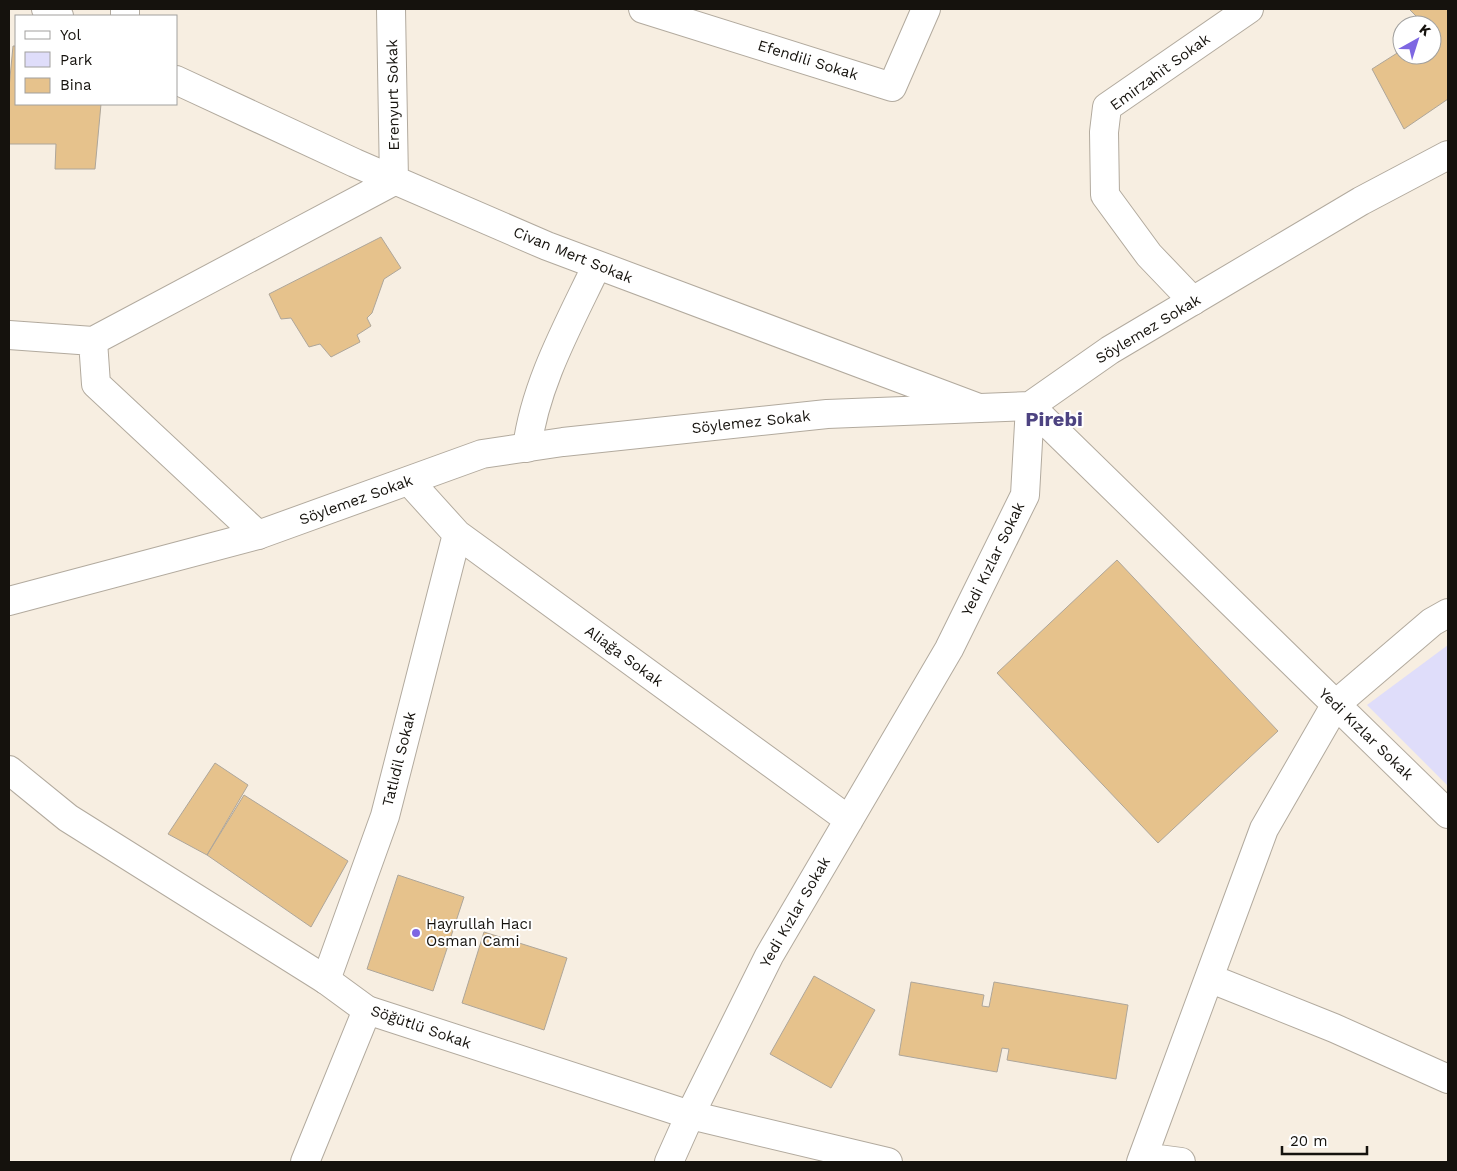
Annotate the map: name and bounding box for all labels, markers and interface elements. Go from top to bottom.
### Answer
legend [15,15,178,105]
north arrow [1392,15,1442,65]
text: K [1416,21,1434,39]
text: Yol [60,26,82,44]
street label: Emirzahit Sokak [1107,29,1214,114]
street label: Efendili Sokak [756,36,861,84]
street label: Erenyurt Sokak [383,39,403,151]
text: Park [60,51,93,69]
text: Bina [60,76,92,94]
street label: Civan Mert Sokak [511,223,636,287]
street label: Söylemez Sokak [1092,290,1204,367]
street label: Söylemez Sokak [691,407,812,437]
district label: Pirebi [1025,407,1083,431]
street label: Söylemez Sokak [297,471,416,529]
street label: Yedi Kızlar Sokak [958,499,1029,619]
street label: Aliağa Sokak [581,622,667,691]
street label: Yedi Kızlar Sokak [1315,684,1417,784]
street label: Tatlıdil Sokak [379,709,420,808]
street label: Yedi Kızlar Sokak [756,853,834,970]
place label: Hayrullah Hacı Osman Cami [426,915,532,950]
marker: Hayrullah Hacı Osman Cami [410,927,422,939]
street label: Söğütlü Sokak [368,1001,474,1053]
scale bar [1282,1124,1367,1156]
text: 20 m [1290,1132,1328,1150]

